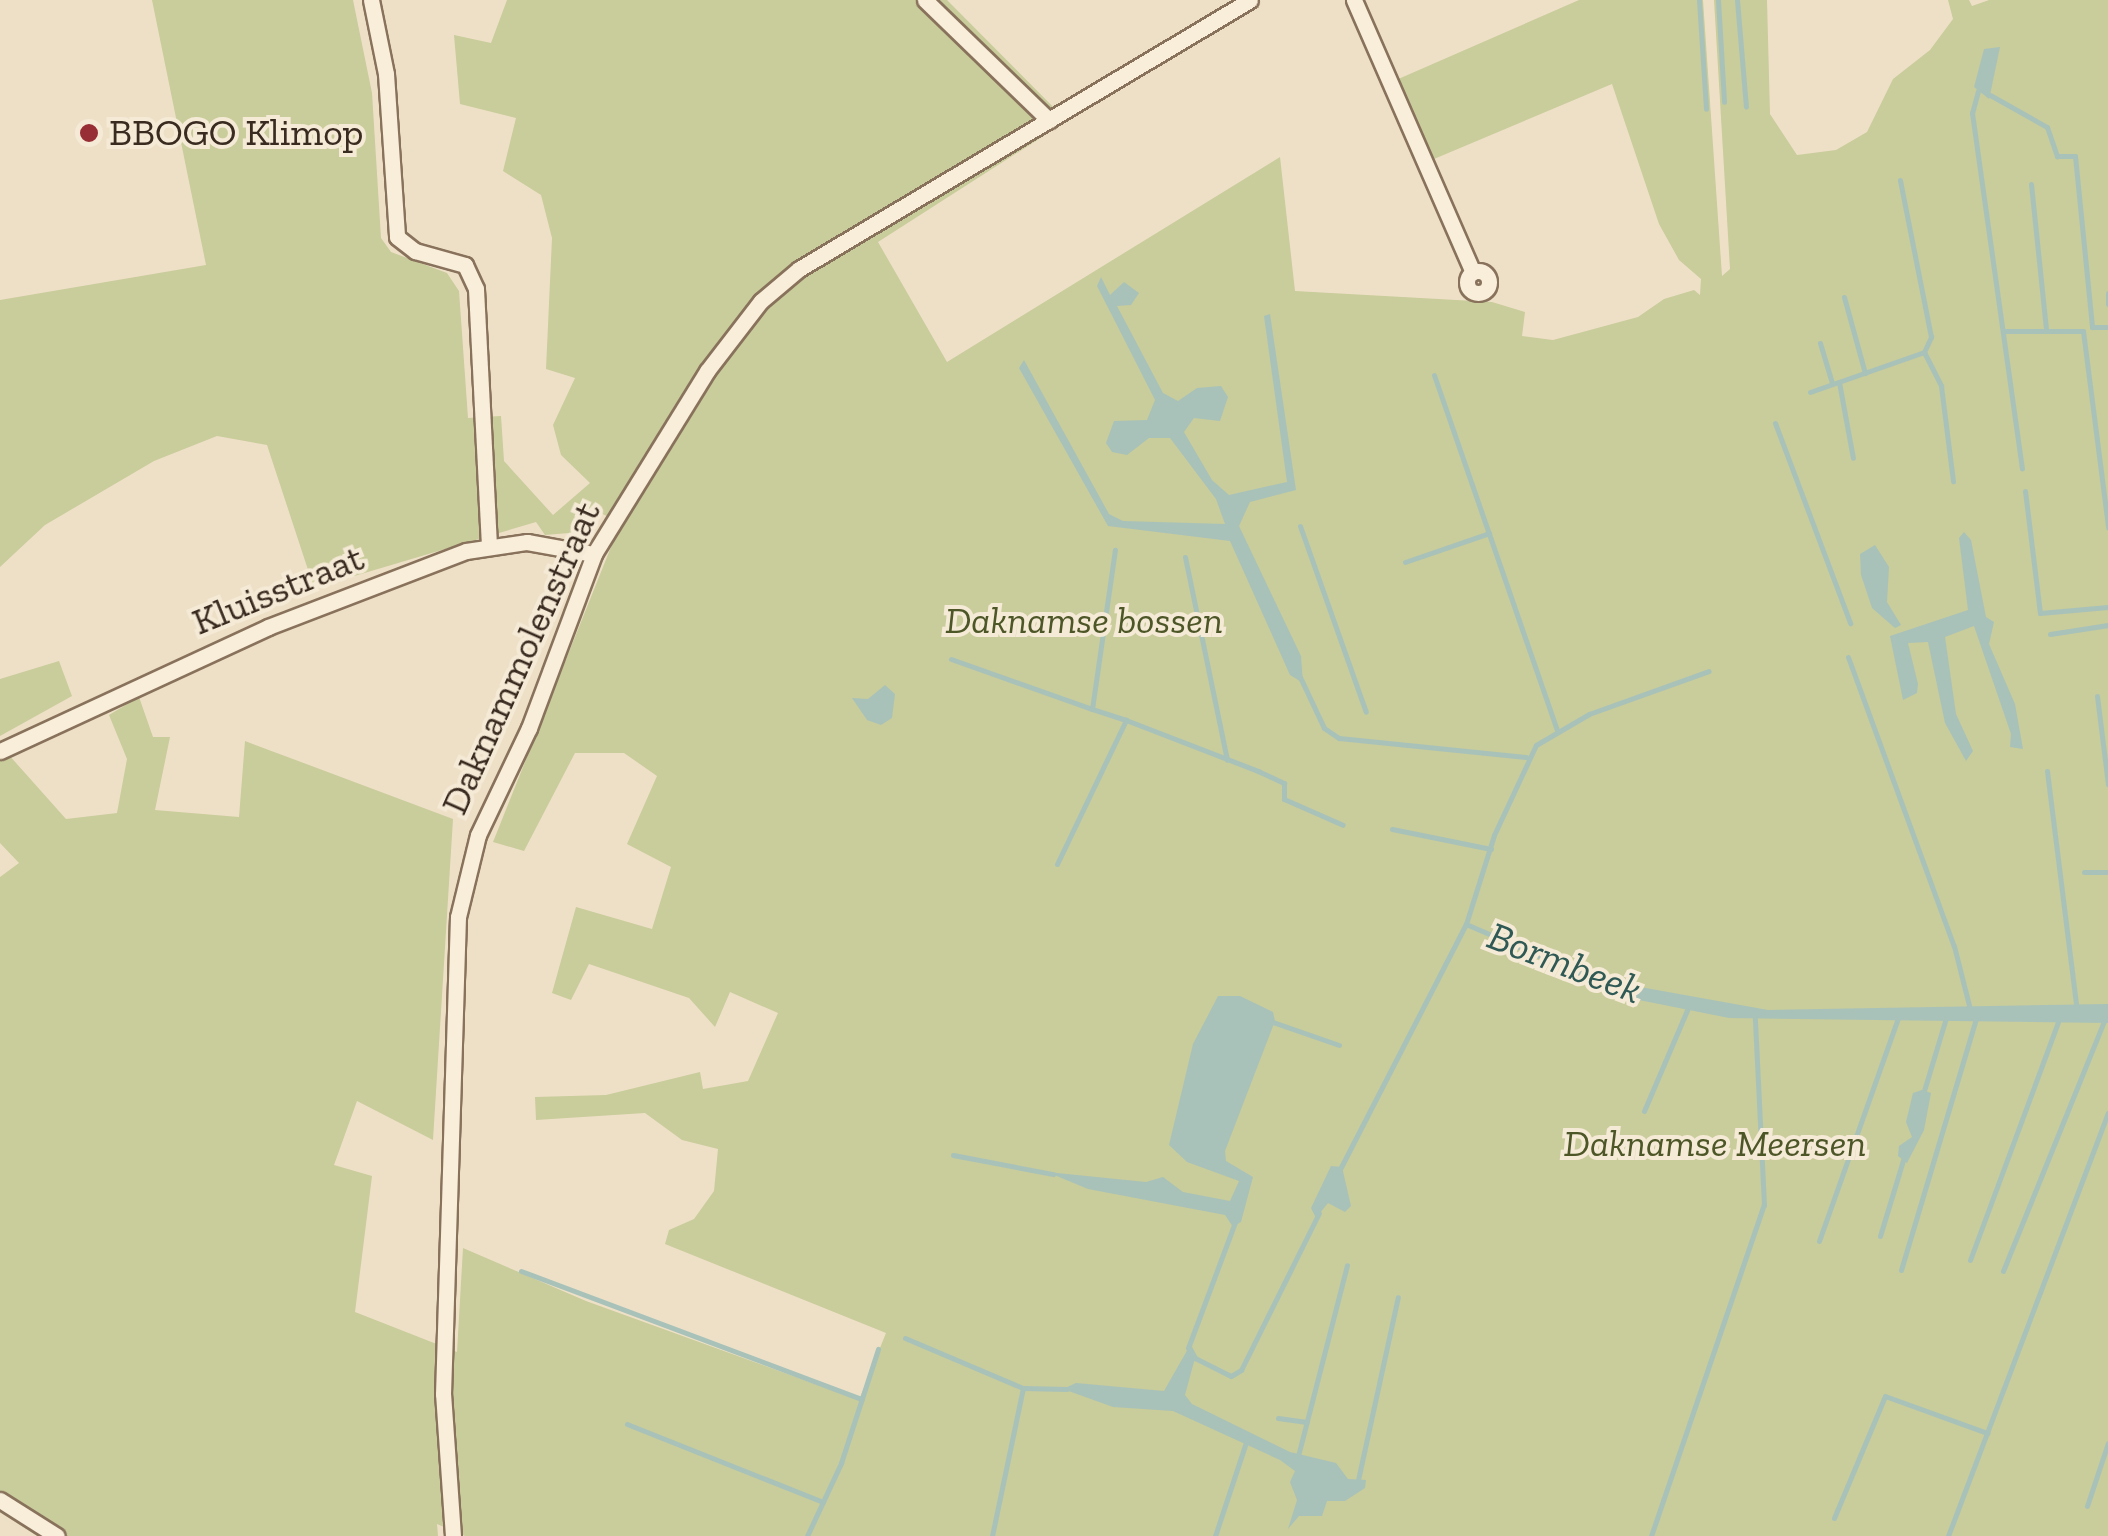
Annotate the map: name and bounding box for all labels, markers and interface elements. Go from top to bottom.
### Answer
place label: BBOGO Klimop [109,110,364,156]
marker: BBOGO Klimop [78,122,100,144]
street label: Daknammolenstraat [432,495,610,821]
street label: Kluisstraat [186,535,370,645]
park label: Daknamse bossen [945,598,1223,644]
water label: Bormbeek [1481,911,1649,1013]
park label: Daknamse Meersen [1564,1121,1866,1167]

